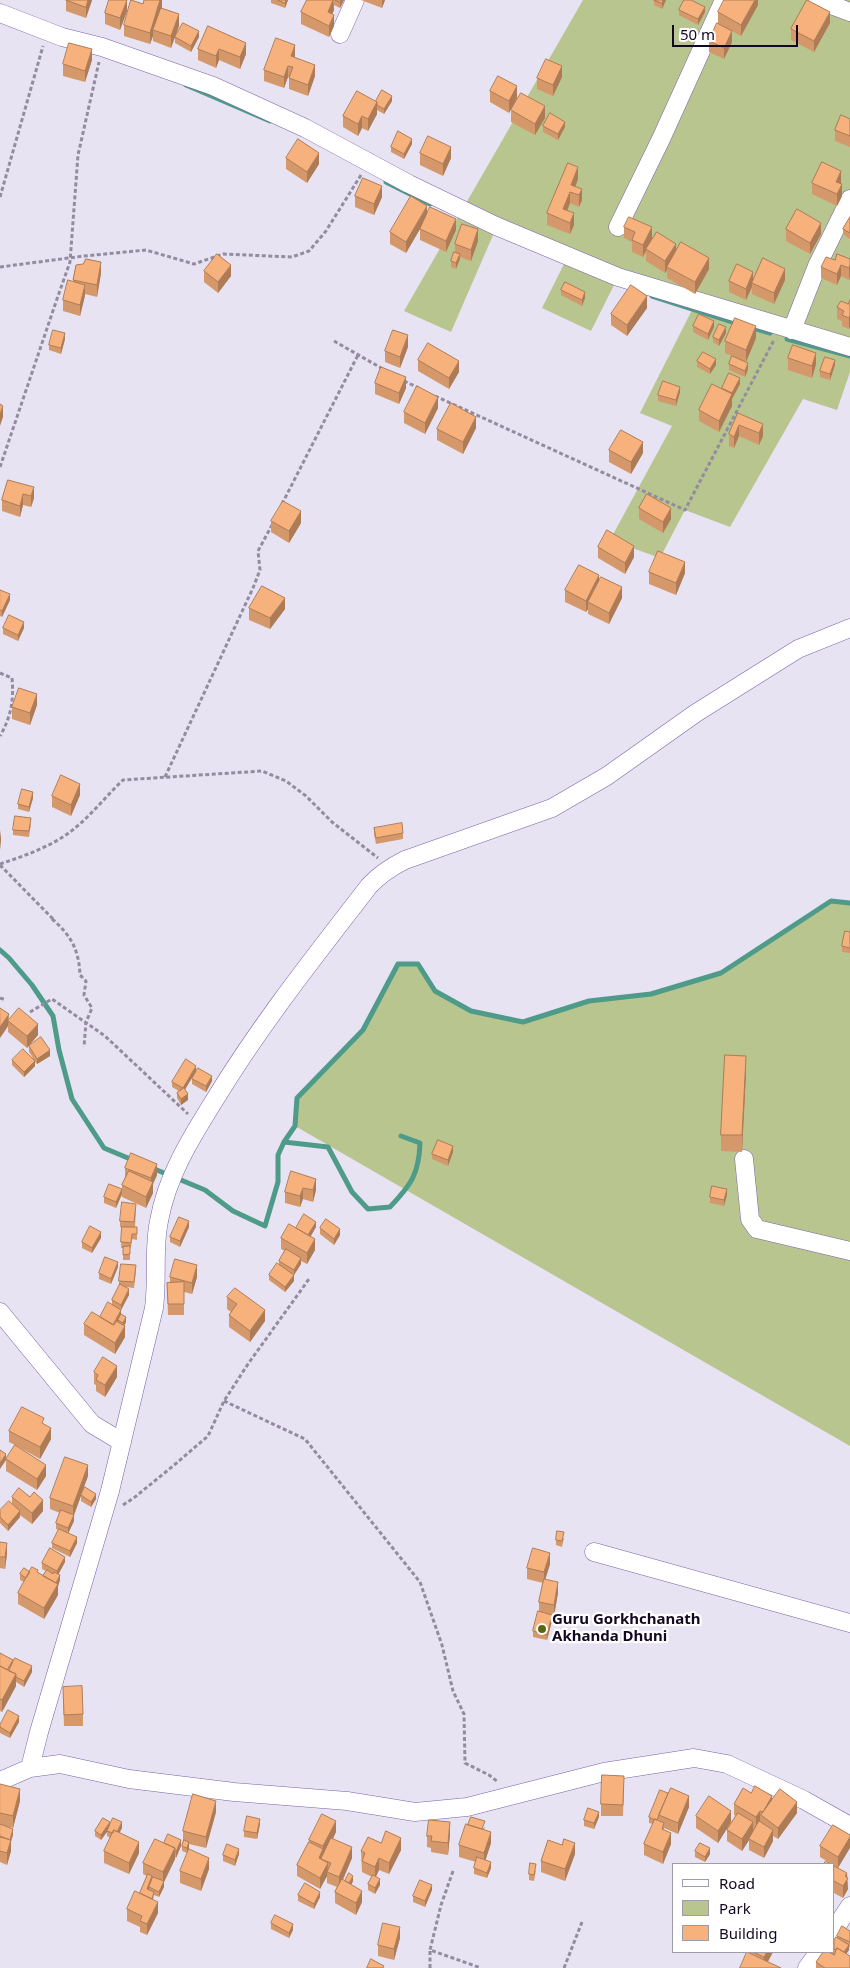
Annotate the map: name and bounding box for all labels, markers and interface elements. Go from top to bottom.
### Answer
scale bar [675,15,801,47]
text: 50 m [680,24,715,44]
place label: Guru Gorkhchanath Akhanda Dhuni [552,1611,700,1646]
marker: Guru Gorkhchanath Akhanda Dhuni [536,1623,548,1635]
legend [672,1863,835,1953]
text: Road [719,1873,755,1893]
text: Park [719,1898,751,1918]
text: Building [719,1923,777,1943]

